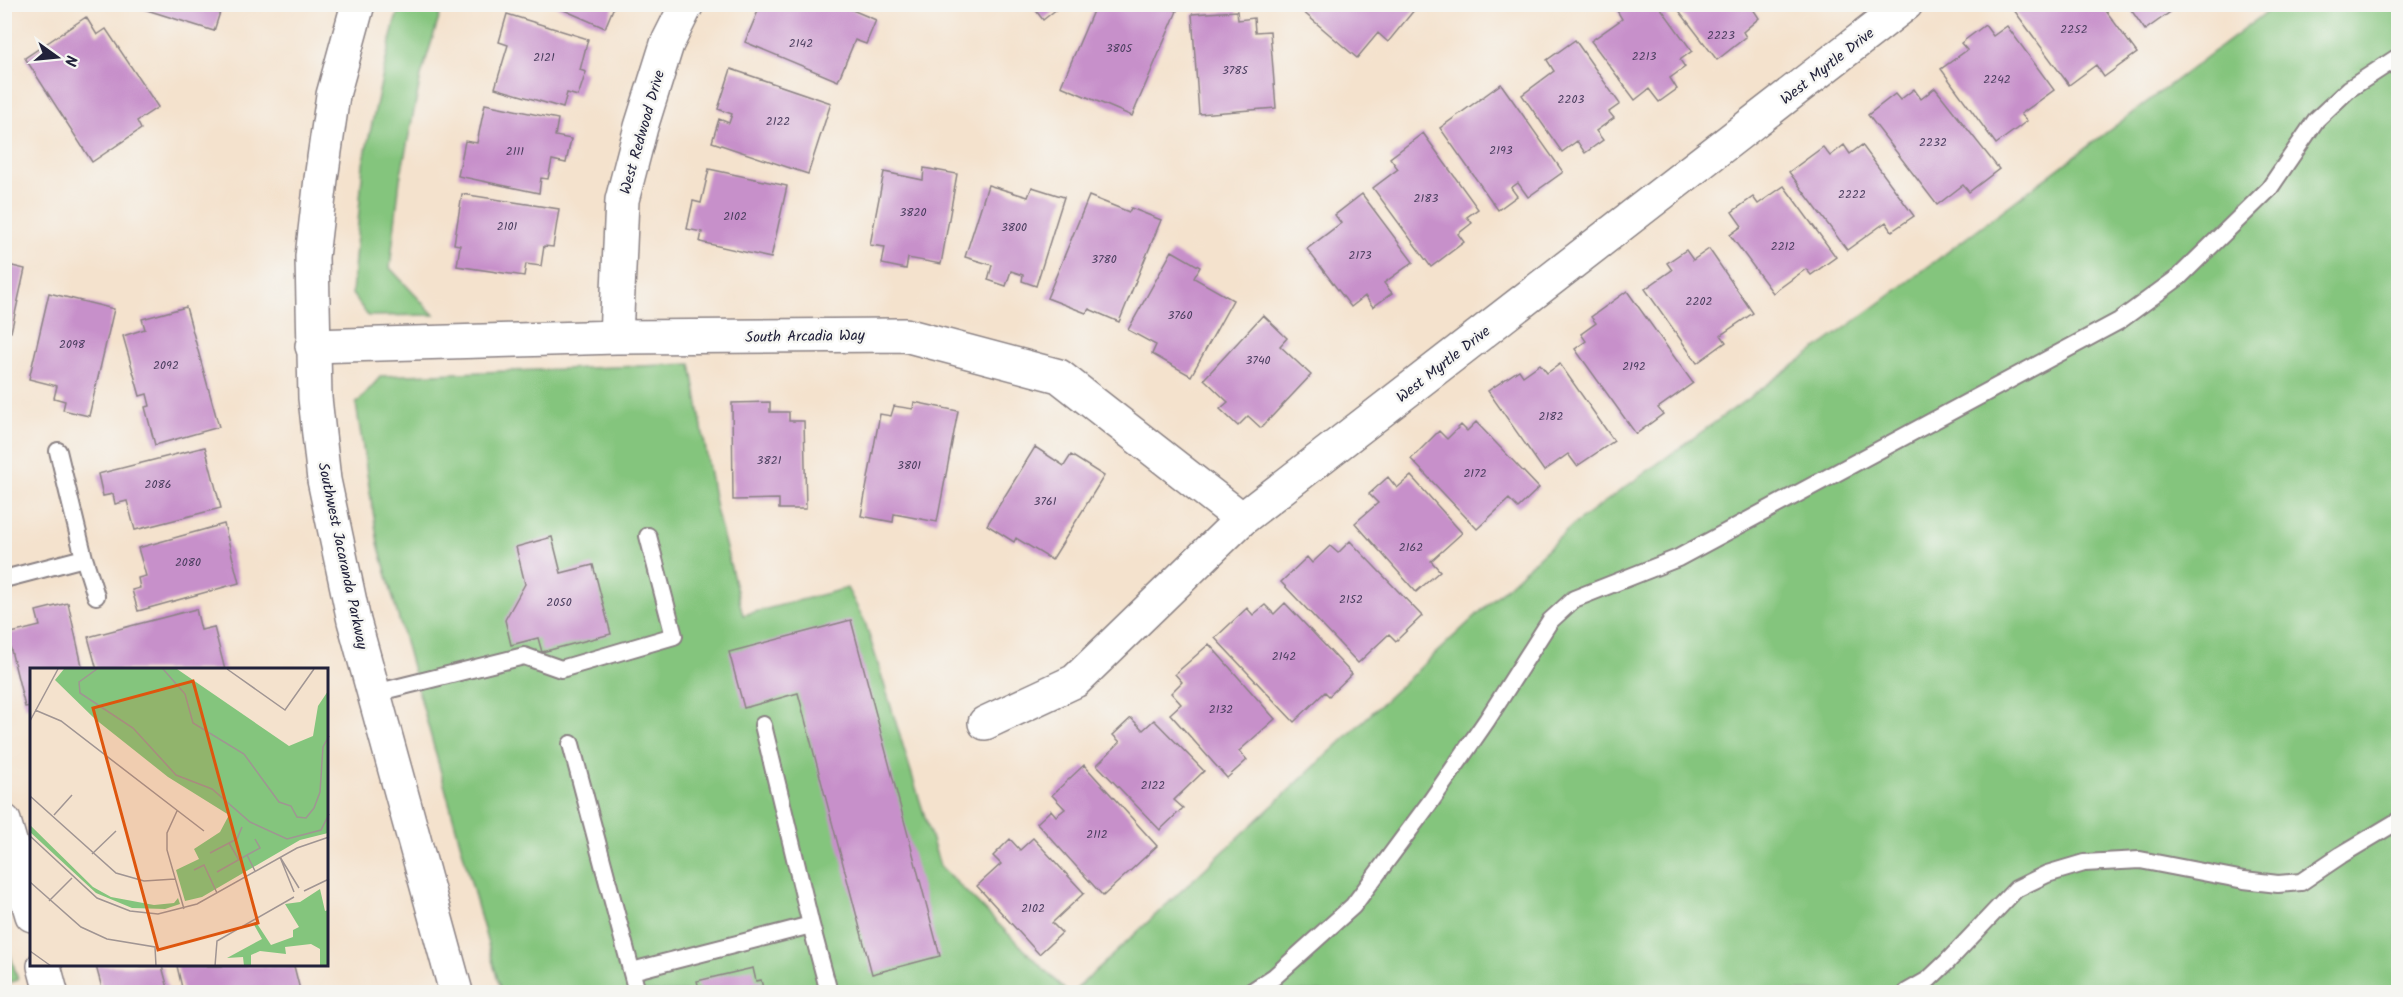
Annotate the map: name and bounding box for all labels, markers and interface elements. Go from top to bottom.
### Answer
house number: 2252 [2060,20,2088,39]
street label: West Myrtle Drive [1775,22,1880,111]
house number: 2223 [1707,26,1735,45]
north arrow [27,27,87,87]
house number: 2142 [789,34,813,53]
house number: 3805 [1106,39,1134,58]
house number: 2213 [1632,47,1656,66]
house number: 2121 [533,48,555,67]
text: N [57,52,83,69]
house number: 3785 [1222,61,1250,80]
street label: West Redwood Drive [614,67,672,197]
house number: 2242 [1983,70,2011,89]
house number: 2203 [1558,90,1585,109]
house number: 2122 [766,112,790,131]
house number: 2232 [1919,133,1947,152]
house number: 2193 [1489,141,1513,160]
house number: 2111 [506,142,524,161]
house number: 2222 [1838,185,1866,204]
house number: 2183 [1414,189,1439,208]
house number: 3820 [899,203,927,222]
house number: 2102 [723,207,747,226]
house number: 2101 [497,217,517,236]
house number: 3800 [1001,218,1027,237]
house number: 2212 [1771,237,1795,256]
house number: 2173 [1348,246,1372,265]
house number: 3780 [1091,250,1117,269]
house number: 2202 [1686,292,1712,311]
house number: 3760 [1167,306,1193,325]
street label: West Myrtle Drive [1391,320,1496,409]
street label: South Arcadia Way [745,324,866,350]
house number: 2098 [59,335,86,354]
house number: 3740 [1246,351,1271,370]
house number: 2092 [153,356,179,375]
house number: 2192 [1622,357,1646,376]
house number: 2182 [1539,407,1563,426]
house number: 3821 [757,451,782,470]
house number: 3801 [897,456,921,475]
street label: Southwest Jacaranda Parkway [310,461,374,653]
house number: 2172 [1463,464,1487,483]
house number: 2086 [145,475,171,494]
house number: 3761 [1034,492,1057,511]
house number: 2162 [1399,538,1423,557]
house number: 2080 [175,553,201,572]
house number: 2152 [1339,590,1363,609]
house number: 2050 [546,593,572,612]
house number: 2142 [1272,647,1296,666]
inset map [30,668,328,967]
house number: 2132 [1209,700,1233,719]
house number: 2122 [1141,776,1165,795]
house number: 2112 [1086,825,1108,844]
house number: 2102 [1021,899,1045,918]

